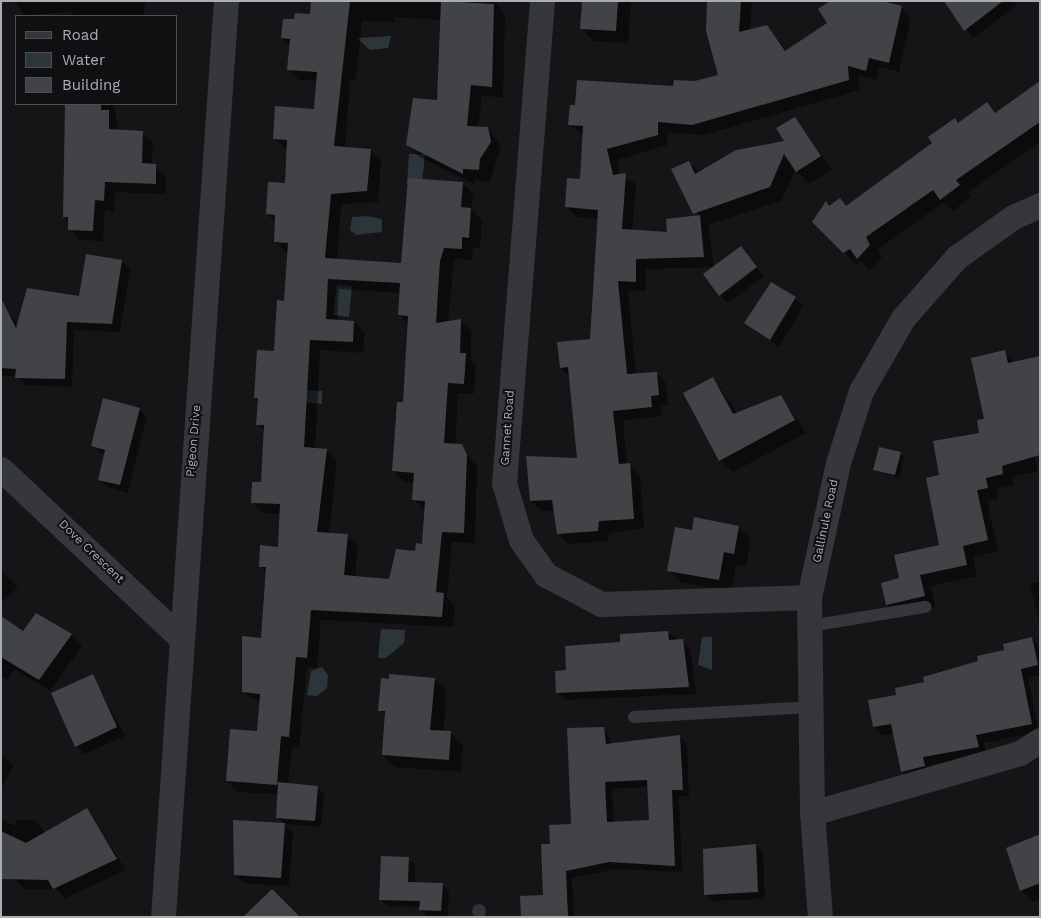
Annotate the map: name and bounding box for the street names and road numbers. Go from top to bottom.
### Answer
street label: Gannet Road [498,390,518,466]
street label: Pigeon Drive [184,404,204,478]
street label: Gallinule Road [810,478,842,564]
street label: Dove Crescent [55,517,127,587]

